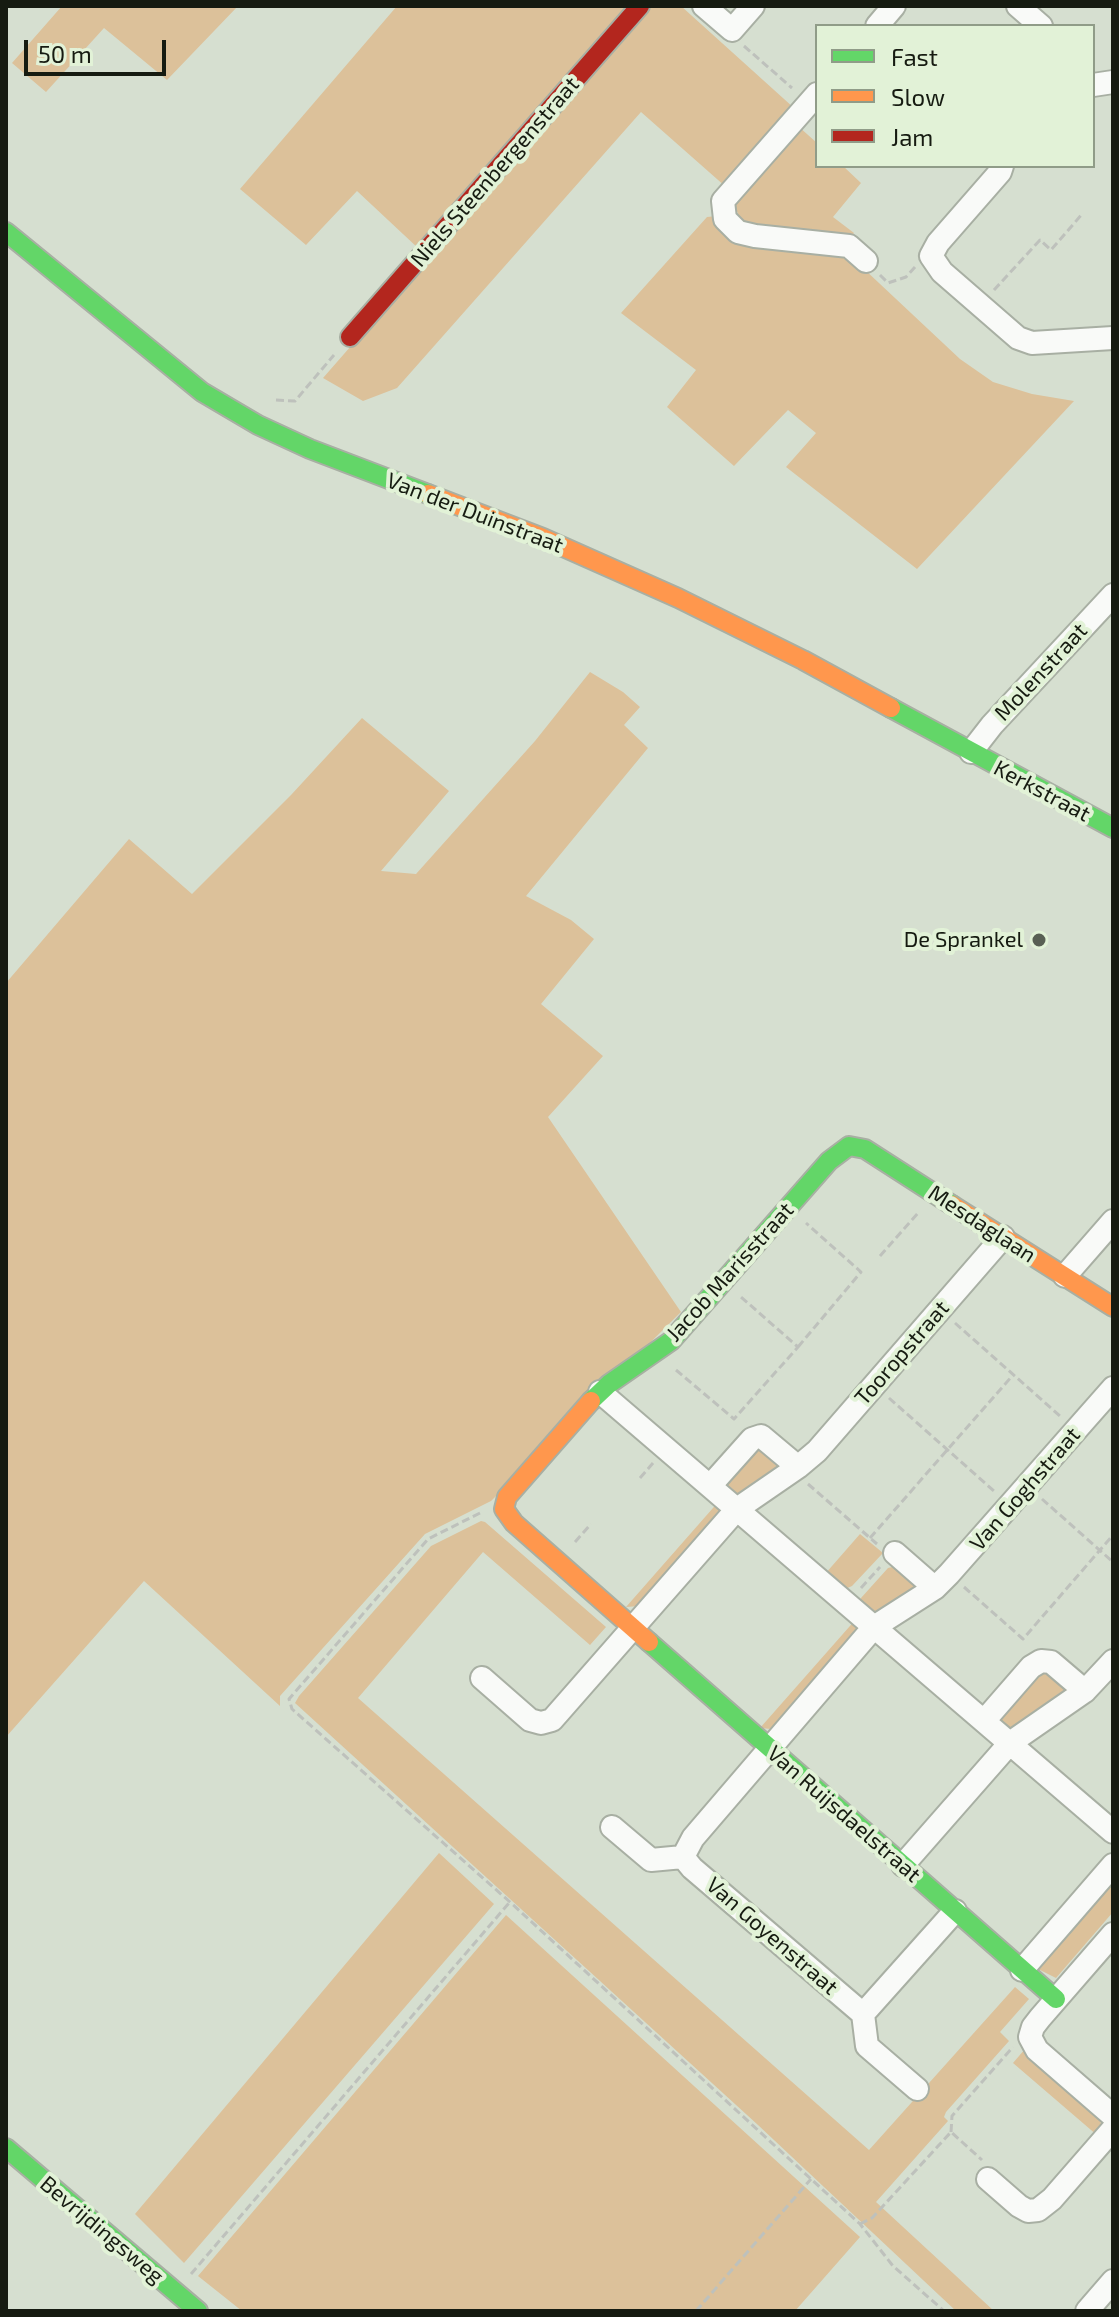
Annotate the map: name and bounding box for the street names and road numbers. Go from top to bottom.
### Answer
street label: Niels Steenbergenstraat [405,72,585,272]
street label: Van der Duinstraat [383,467,567,559]
street label: Molenstraat [989,618,1093,726]
street label: Kerkstraat [989,755,1095,827]
street label: Mesdaglaan [923,1180,1041,1268]
street label: Jacob Marisstraat [661,1197,799,1347]
street label: Tooropstraat [849,1295,955,1411]
street label: Van Goghstraat [964,1422,1086,1556]
street label: Van Ruijsdaelstraat [762,1740,926,1888]
street label: Van Goyenstraat [701,1872,843,2000]
street label: Bevrijdingsweg [35,2171,169,2289]

